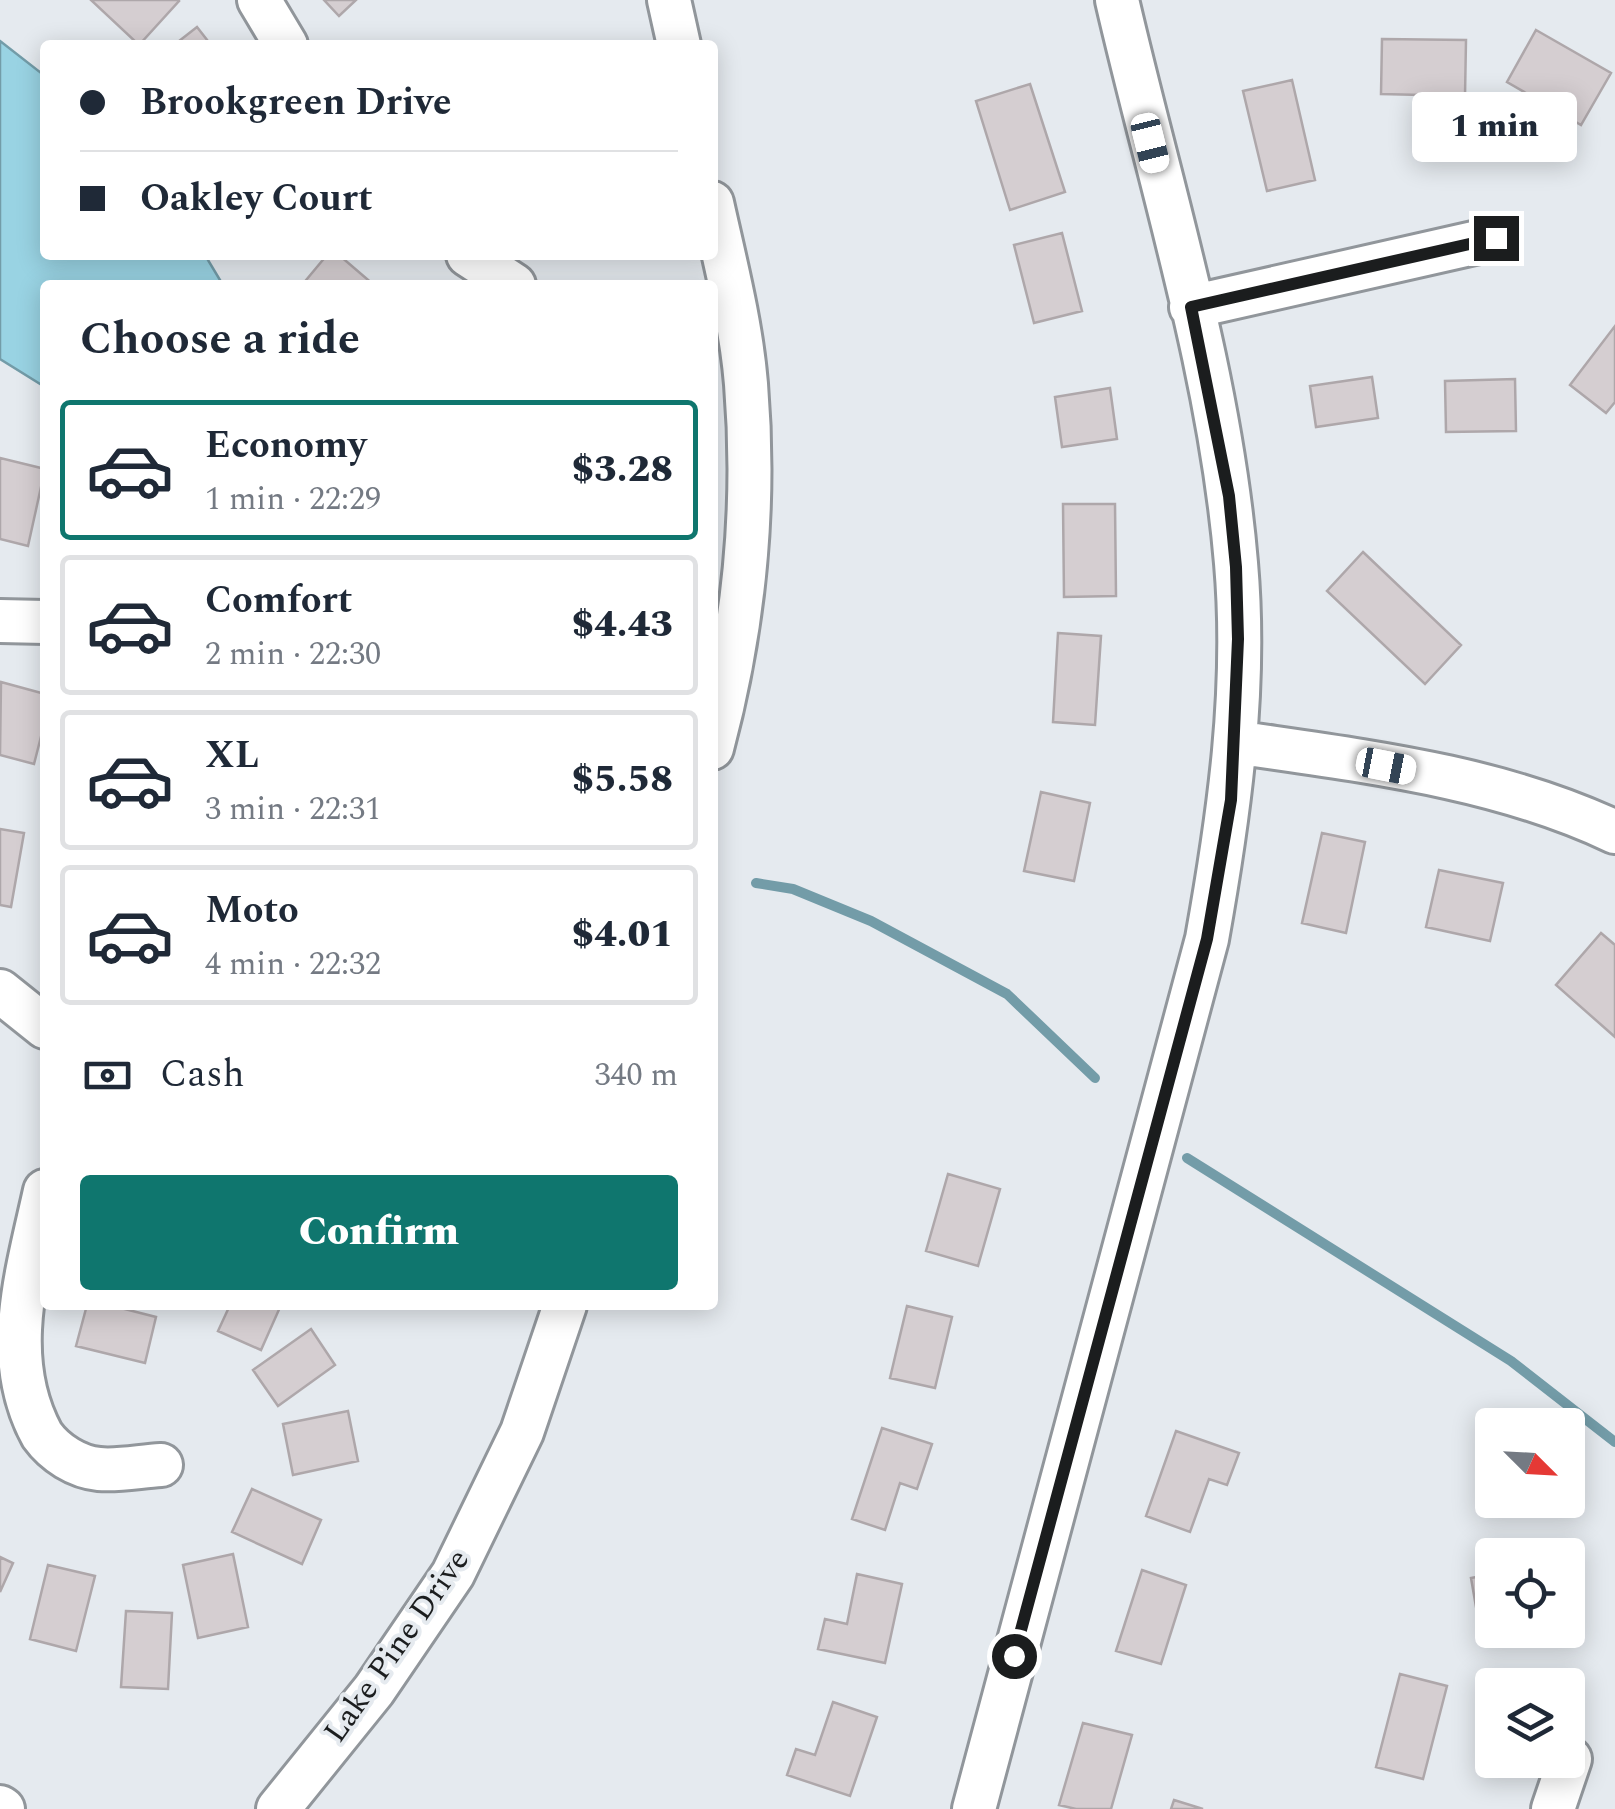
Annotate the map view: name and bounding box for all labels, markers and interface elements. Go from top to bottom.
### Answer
text: Brookgreen Drive [140,74,452,132]
callout: 1 min [1414,93,1578,163]
text: 1 min [1450,102,1539,151]
car [1128,110,1172,176]
text: Oakley Court [140,170,373,228]
route end [1474,216,1519,261]
text: Choose a ride [80,305,360,374]
text: Economy [205,417,366,475]
icon: car [85,425,175,515]
text: $3.28 [571,441,673,499]
text: 1 min · 22:29 [205,475,381,524]
text: Comfort [205,572,352,630]
icon: car [85,580,175,670]
text: $4.43 [571,596,673,654]
text: 2 min · 22:30 [205,630,381,679]
text: XL [205,727,259,785]
icon: car [85,735,175,825]
car [1354,746,1418,786]
text: $5.58 [571,751,673,809]
text: 3 min · 22:31 [205,785,381,834]
text: Moto [205,882,299,940]
icon: car [85,890,175,980]
text: $4.01 [571,906,673,964]
text: 4 min · 22:32 [205,940,381,989]
text: Cash [160,1046,245,1104]
icon: cash [80,1048,135,1103]
text: 340 m [594,1051,678,1100]
button: Confirm [80,1175,678,1290]
north arrow [1475,1408,1585,1518]
map controls [1475,1408,1585,1778]
button: locate [1475,1538,1585,1648]
street label: Lake Pine Drive [312,1539,482,1753]
route start [992,1634,1037,1679]
button: layers [1475,1668,1585,1778]

